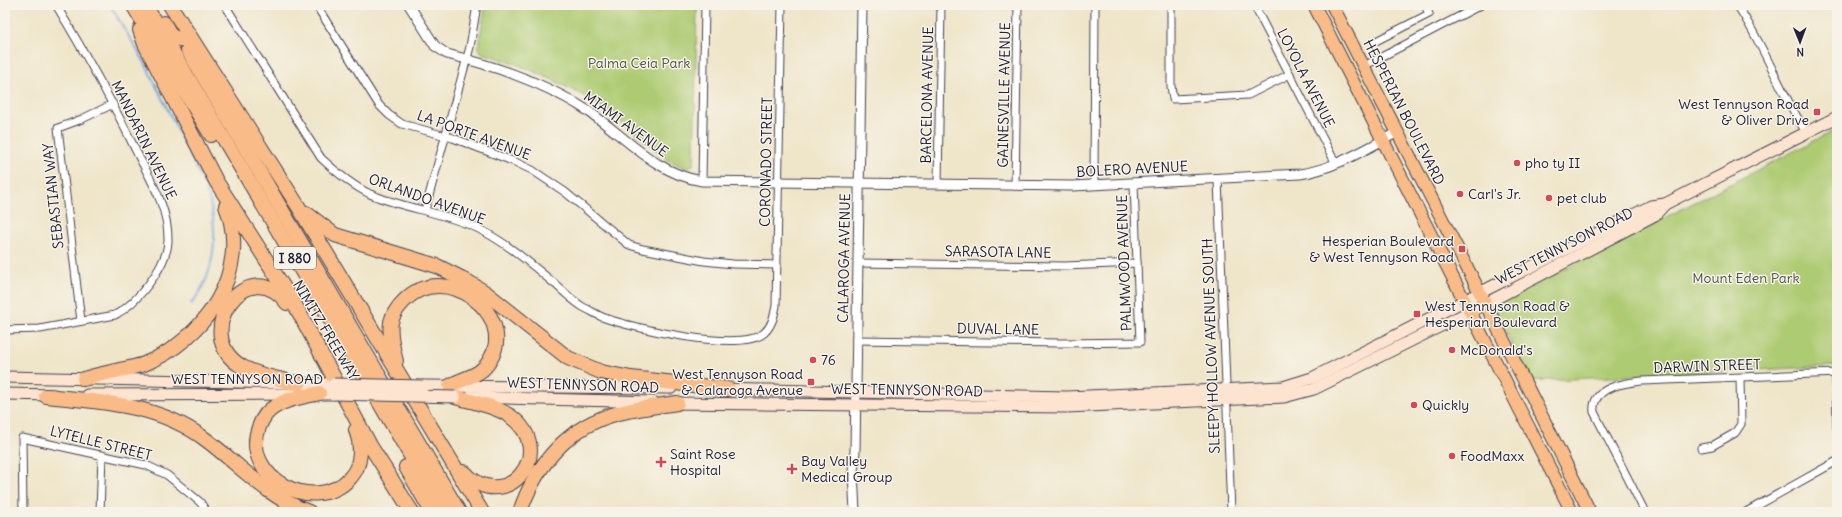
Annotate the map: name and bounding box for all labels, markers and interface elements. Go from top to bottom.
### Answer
street label: GAINESVILLE AVENUE [994,22,1014,168]
north arrow [1780,22,1820,62]
street label: LOYOLA AVENUE [1273,25,1339,131]
street label: BARCELONA AVENUE [917,26,937,164]
street label: HESPERIAN BOULEVARD [1359,36,1449,188]
text: N [1796,45,1804,59]
park label: Palma Ceia Park [588,54,690,72]
street label: MANDARIN AVENUE [107,78,181,202]
street label: MIAMI AVENUE [580,87,672,161]
place label: West Tennyson Road & Oliver Drive [1678,95,1809,129]
street label: CORONADO STREET [756,97,776,227]
street label: LA PORTE AVENUE [415,106,533,164]
marker: West Tennyson Road & Oliver Drive [1812,107,1822,117]
street label: SEBASTIAN WAY [38,142,67,250]
place label: pho ty II [1525,154,1580,172]
street label: BOLERO AVENUE [1076,157,1188,181]
marker: pho ty II [1512,158,1522,168]
street label: ORLANDO AVENUE [366,169,488,229]
place label: Carl's Jr. [1468,185,1521,203]
marker: Carl's Jr. [1455,189,1465,199]
place label: pet club [1557,189,1607,207]
street label: CALAROGA AVENUE [834,193,854,323]
marker: pet club [1544,193,1554,203]
street label: PALMWOOD AVENUE [1113,194,1135,332]
street label: WEST TENNYSON ROAD [1492,203,1636,289]
place label: Hesperian Boulevard & West Tennyson Road [1309,232,1454,266]
street label: SLEEPY HOLLOW AVENUE SOUTH [1198,238,1224,454]
street label: SARASOTA LANE [945,242,1051,262]
marker: Hesperian Boulevard & West Tennyson Road [1457,244,1467,254]
road number: I 880 [274,247,316,269]
park label: Mount Eden Park [1692,269,1800,287]
street label: NIMITZ FREEWAY [289,277,363,384]
place label: West Tennyson Road & Hesperian Boulevard [1425,297,1570,331]
marker: West Tennyson Road & Hesperian Boulevard [1412,309,1422,319]
street label: DUVAL LANE [957,319,1039,339]
place label: McDonald's [1460,341,1533,359]
marker: McDonald's [1447,345,1457,355]
place label: 76 [821,351,836,369]
marker: 76 [808,355,818,365]
street label: DARWIN STREET [1653,355,1761,377]
place label: West Tennyson Road & Calaroga Avenue [672,365,803,399]
street label: WEST TENNYSON ROAD [171,370,323,388]
street label: WEST TENNYSON ROAD [507,373,659,397]
marker: West Tennyson Road & Calaroga Avenue [806,377,816,387]
street label: WEST TENNYSON ROAD [831,380,983,400]
place label: Quickly [1422,396,1469,414]
marker: Quickly [1409,400,1419,410]
street label: LYTELLE STREET [48,422,154,464]
place label: Saint Rose Hospital [670,445,736,479]
place label: FoodMaxx [1460,447,1524,465]
marker: FoodMaxx [1447,451,1457,461]
place label: Bay Valley Medical Group [801,452,892,486]
marker: Saint Rose Hospital [655,456,667,468]
marker: Bay Valley Medical Group [786,463,798,475]

